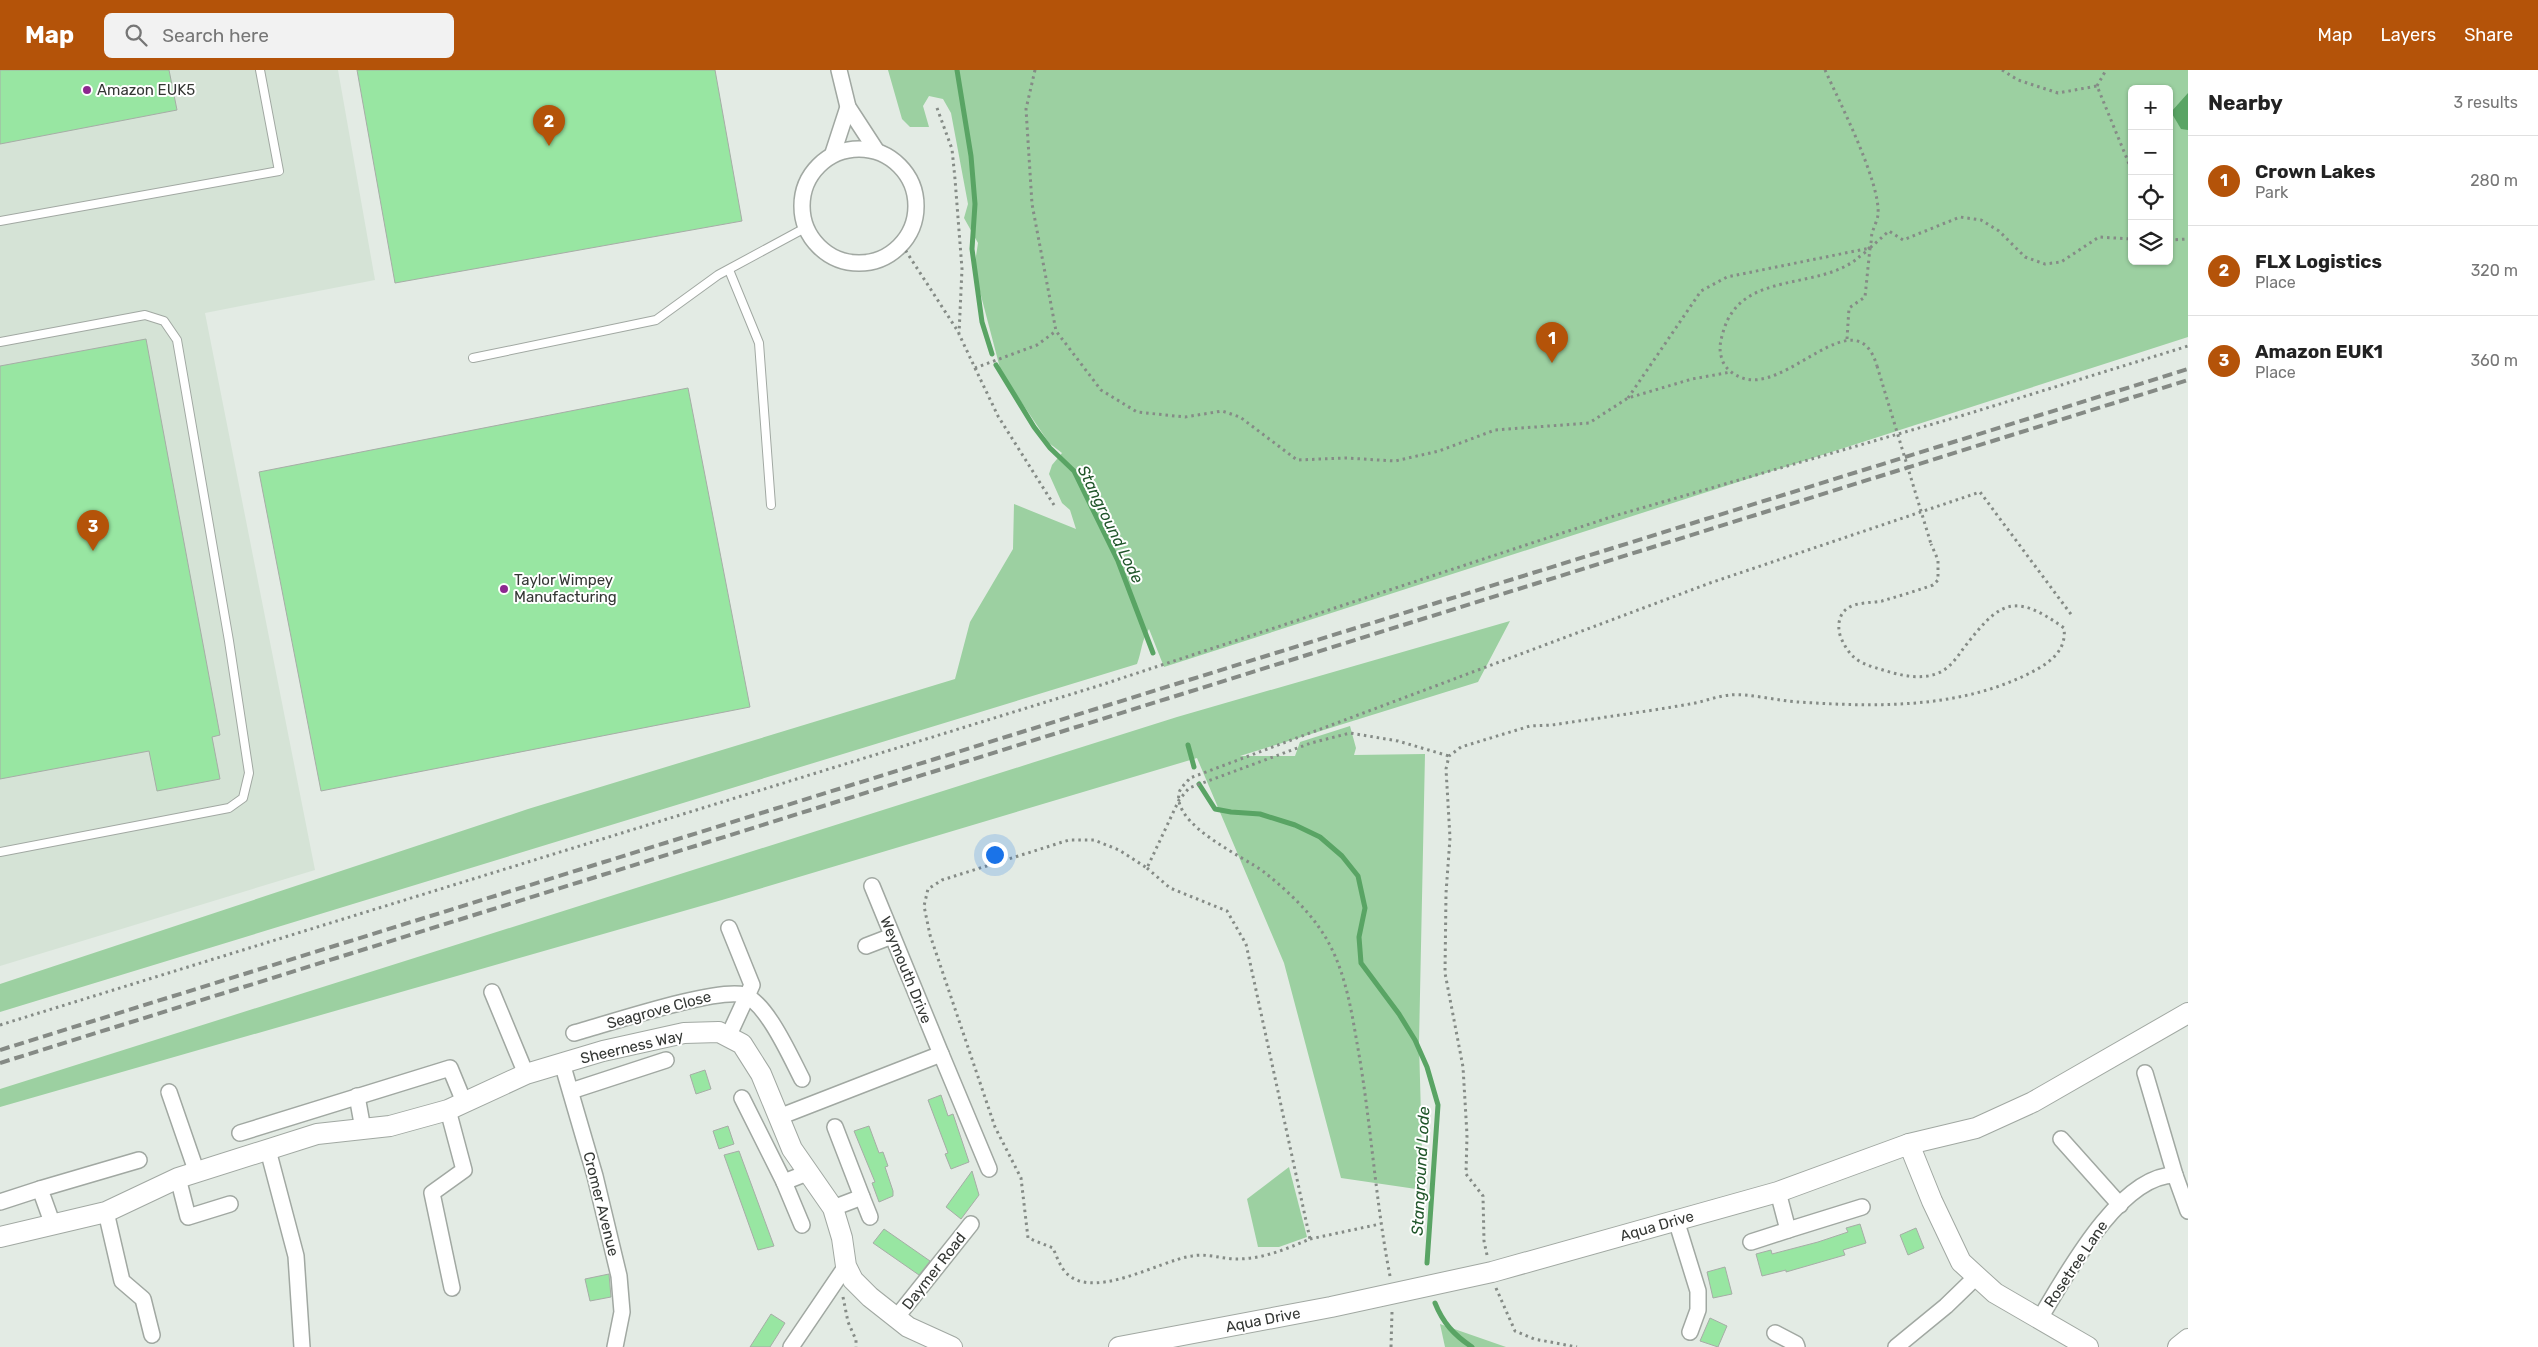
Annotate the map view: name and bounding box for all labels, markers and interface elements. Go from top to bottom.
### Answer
search box [104,13,454,58]
text: Map [25,21,74,49]
icon: search [122,21,150,49]
text: Search here [162,24,269,47]
text: Map [2318,24,2353,46]
text: Layers [2381,24,2436,46]
text: Share [2464,24,2513,46]
place label: Amazon EUK5 [97,81,195,99]
marker: Amazon EUK5 [81,84,93,96]
map controls [2128,85,2173,265]
button: + [2128,85,2173,130]
text: Nearby [2208,90,2283,115]
text: 3 results [2453,93,2518,112]
pin: 2 [533,105,565,146]
button: − [2128,130,2173,175]
text: Crown Lakes [2255,160,2375,183]
text: 1 [2220,171,2228,190]
text: 280 m [2470,171,2518,190]
button: locate [2128,175,2173,220]
text: Park [2255,183,2288,202]
button: layers [2128,220,2173,265]
text: FLX Logistics [2255,250,2382,273]
text: 2 [2219,261,2229,280]
text: 320 m [2471,261,2518,280]
text: Place [2255,273,2296,292]
pin: 1 [1536,322,1568,363]
text: Amazon EUK1 [2255,340,2383,363]
text: 3 [2219,351,2229,370]
text: 360 m [2470,351,2518,370]
text: Place [2255,363,2296,382]
water label: Stanground Lode [1074,462,1147,586]
pin: 3 [77,510,109,551]
place label: Taylor Wimpey Manufacturing [514,571,617,606]
marker: Taylor Wimpey Manufacturing [498,583,510,595]
your location [982,842,1008,868]
street label: Weymouth Drive [876,914,936,1026]
street label: Seagrove Close [605,987,713,1033]
street label: Sheerness Way [579,1026,685,1068]
water label: Stanground Lode [1408,1106,1433,1236]
street label: Cromer Avenue [579,1150,623,1258]
street label: Aqua Drive [1618,1207,1696,1245]
street label: Rosetree Lane [2040,1217,2112,1311]
street label: Daymer Road [898,1229,970,1313]
street label: Aqua Drive [1224,1304,1302,1336]

